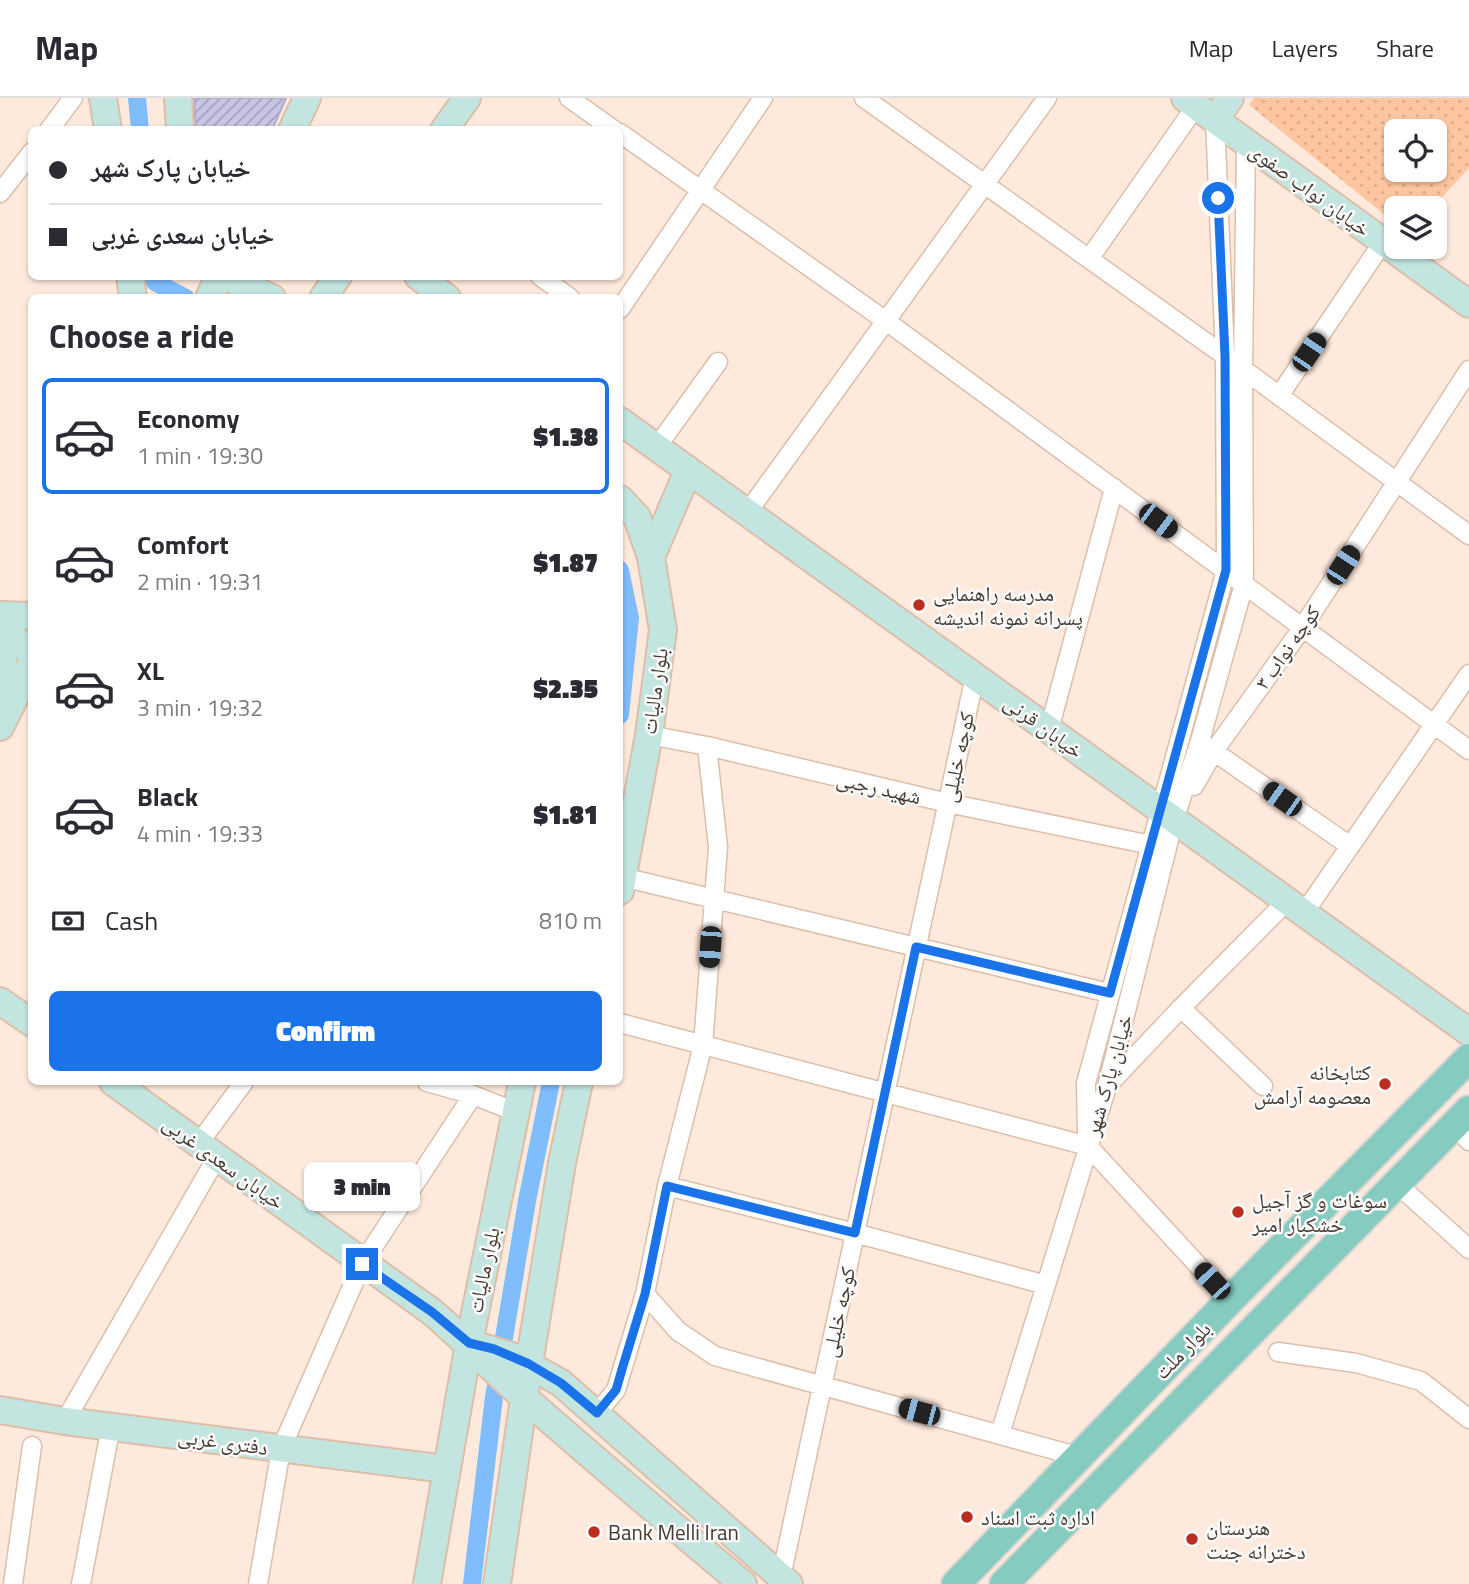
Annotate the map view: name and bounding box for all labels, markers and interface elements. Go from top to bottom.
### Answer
text: Map [35,23,98,73]
text: Map [1189,30,1234,66]
text: Layers [1272,30,1338,66]
text: Share [1376,30,1434,66]
map controls [1384,119,1447,259]
button: locate [1384,119,1447,182]
street label: خیابان نواب صفوی [1243,134,1377,244]
text: خیابان پارک شهر [91,148,251,187]
route start [1202,182,1234,214]
button: layers [1384,196,1447,259]
text: خیابان سعدی غربی [91,215,274,254]
text: Choose a ride [49,312,234,360]
car [1289,329,1330,375]
text: Economy [137,399,239,438]
icon: car [53,405,116,468]
text: $1.38 [533,417,598,456]
text: 1 min · 19:30 [137,438,263,473]
car [1135,500,1182,542]
text: Comfort [137,525,229,564]
icon: car [53,531,116,594]
car [1323,542,1364,588]
text: $1.87 [533,543,598,582]
text: 2 min · 19:31 [137,564,263,599]
place label: مدرسه راهنمایی پسرانه نمونه اندیشه [933,577,1083,633]
marker: مدرسه راهنمایی پسرانه نمونه اندیشه [911,597,927,613]
street label: کوچه نواب ۳ [1246,598,1328,696]
street label: بلوار مالیات [632,646,676,736]
text: XL [137,651,164,690]
icon: car [53,657,116,720]
text: $2.35 [533,669,598,708]
street label: خیابان قرنی [997,686,1091,766]
text: 3 min · 19:32 [137,690,263,725]
street label: کوچه خلیلی [932,709,982,805]
street label: شهید رجبی [834,762,924,812]
text: Black [137,777,198,816]
car [1259,778,1306,820]
icon: car [53,783,116,846]
text: $1.81 [533,795,598,834]
text: 4 min · 19:33 [137,816,263,851]
text: Cash [105,901,158,940]
icon: cash [49,902,87,940]
text: 810 m [539,903,602,938]
car [699,925,722,969]
button: Confirm [49,991,602,1071]
street label: خیابان پارک شهر [1075,1011,1141,1140]
place label: کتابخانه معصومه آرامش [1254,1056,1371,1112]
marker: کتابخانه معصومه آرامش [1377,1076,1393,1092]
street label: خیابان سعدی غربی [157,1107,291,1217]
callout: 3 min [304,1162,420,1212]
text: 3 min [333,1169,391,1204]
place label: سوغات و گز آجیل خشکبار امیر [1251,1184,1387,1240]
marker: سوغات و گز آجیل خشکبار امیر [1230,1204,1246,1220]
street label: بلوار مالیات [458,1224,508,1316]
route end [346,1248,378,1280]
car [1190,1258,1235,1304]
street label: کوچه خلیلی [813,1264,863,1360]
street label: بلوار ملت [1146,1314,1218,1386]
car [896,1396,943,1428]
street label: دفتری غربی [176,1419,270,1463]
place label: اداره ثبت اسناد [981,1501,1095,1533]
marker: اداره ثبت اسناد [959,1509,975,1525]
place label: هنرستان دخترانه جنت [1206,1511,1306,1567]
place label: Bank Melli Iran [608,1516,739,1548]
marker: Bank Melli Iran [586,1524,602,1540]
marker: هنرستان دخترانه جنت [1184,1531,1200,1547]

